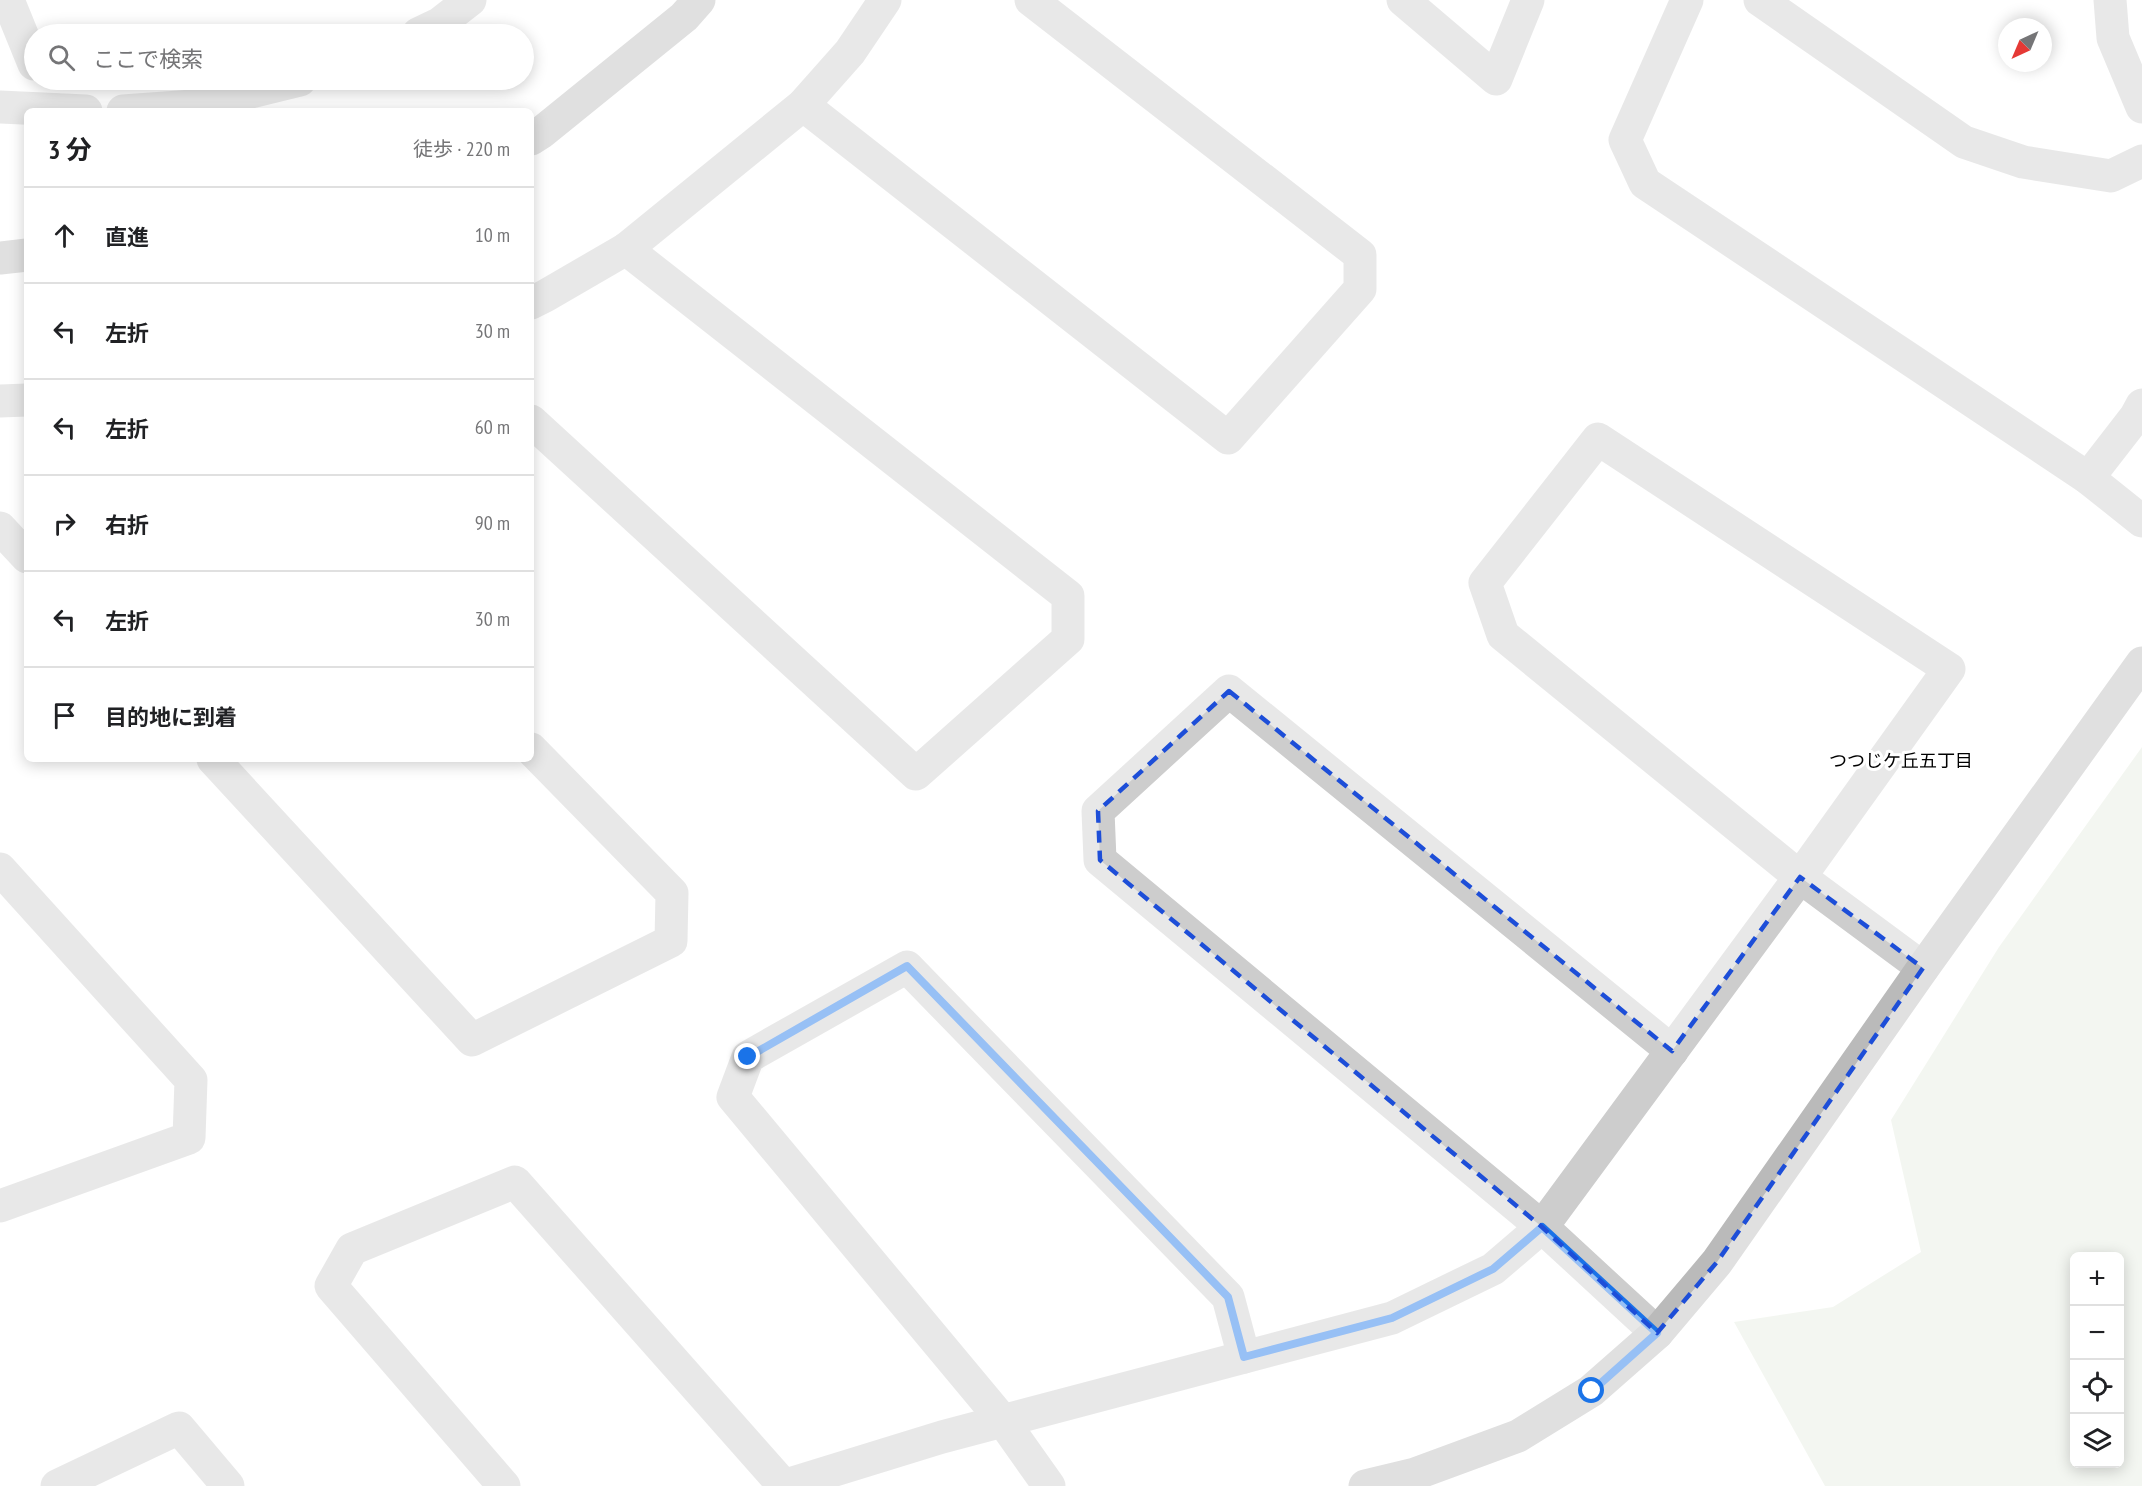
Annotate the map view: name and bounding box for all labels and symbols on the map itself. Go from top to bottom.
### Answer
north arrow [1998,18,2052,72]
district label: つつじケ丘五丁目 [1829,749,1973,772]
route end [734,1043,760,1069]
route start [1578,1377,1604,1403]

